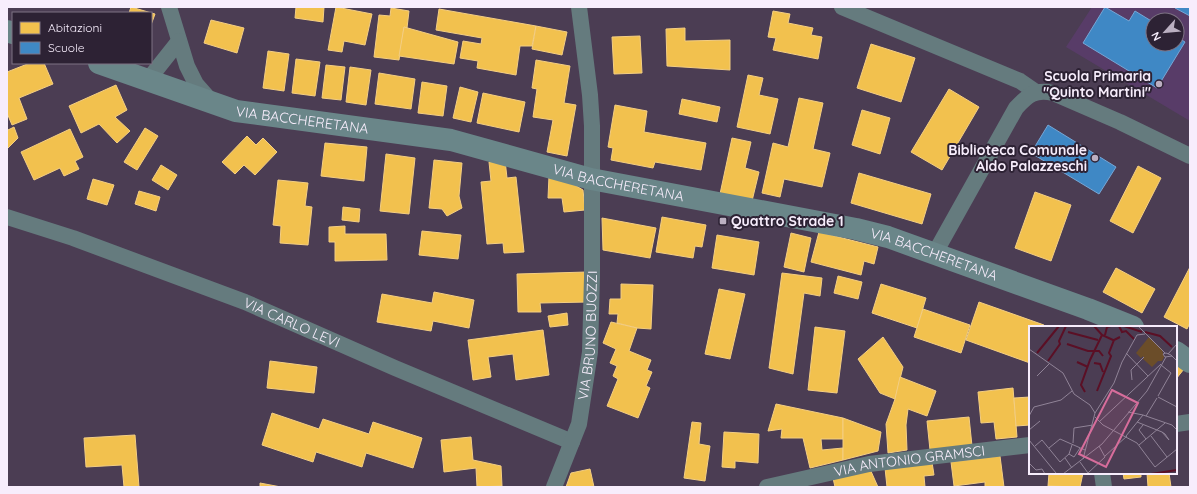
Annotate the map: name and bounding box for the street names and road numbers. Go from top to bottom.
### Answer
street label: VIA BACCHERETANA [235,102,370,138]
street label: VIA BACCHERETANA [551,160,685,205]
street label: VIA BACCHERETANA [868,224,1000,285]
street label: VIA BRUNO BUOZZI [574,271,601,401]
street label: VIA CARLO LEVI [241,294,343,352]
street label: VIA ANTONIO GRAMSCI [832,441,986,481]

